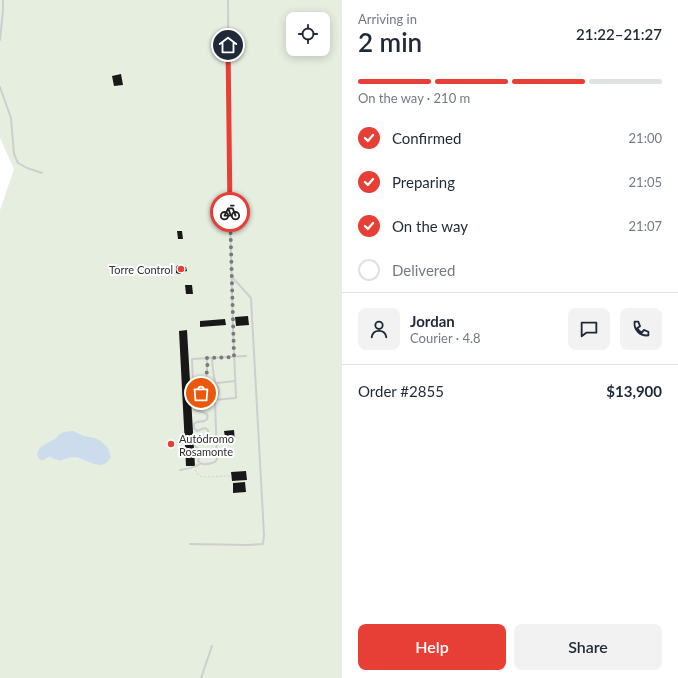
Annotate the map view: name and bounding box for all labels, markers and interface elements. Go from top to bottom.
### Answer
text: Arriving in [358,11,417,27]
map controls [286,12,330,56]
button: locate [286,12,330,56]
text: 21:22–21:27 [576,25,662,43]
text: 2 min [358,26,422,58]
pin [211,28,245,62]
icon: home [217,34,239,56]
text: On the way · 210 m [358,90,470,106]
icon: check [358,127,380,149]
text: Confirmed [392,129,461,147]
text: 21:00 [629,130,662,146]
icon: check [358,171,380,193]
text: Preparing [392,173,455,191]
text: 21:05 [629,174,662,190]
courier [210,192,250,232]
icon: bike [219,201,241,223]
icon: check [358,215,380,237]
text: On the way [392,217,468,235]
text: 21:07 [629,218,662,234]
text: Delivered [392,261,455,279]
place label: Torre Control [109,263,173,276]
marker: Torre Control [176,264,186,274]
button: person [358,308,400,350]
button: chat [568,308,610,350]
button: phone [620,308,662,350]
text: Jordan [410,312,455,330]
text: Courier · 4.8 [410,330,481,346]
pin [184,376,218,410]
icon: bag [190,382,212,404]
text: Order #2855 [358,382,444,400]
text: $13,900 [606,382,662,400]
place label: Autódromo Rosamonte [179,432,234,458]
marker: Autódromo Rosamonte [166,439,176,449]
button: Help [358,624,506,670]
button: Share [514,624,662,670]

